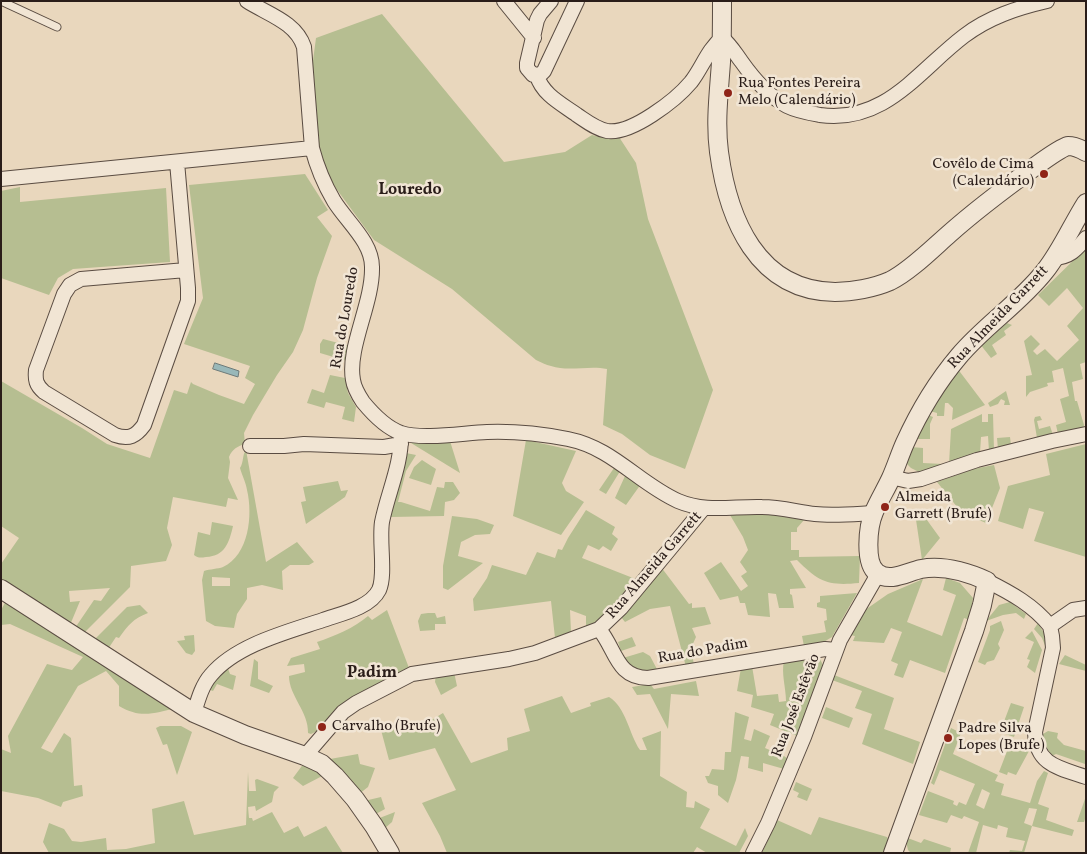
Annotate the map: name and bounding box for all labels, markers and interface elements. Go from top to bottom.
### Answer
place label: Rua Fontes Pereira Melo (Calendário) [738,75,861,110]
marker: Rua Fontes Pereira Melo (Calendário) [722,87,734,99]
place label: Covêlo de Cima (Calendário) [932,156,1034,191]
marker: Covêlo de Cima (Calendário) [1038,168,1050,180]
district label: Louredo [378,181,442,201]
street label: Rua Almeida Garrett [945,263,1053,373]
street label: Rua do Louredo [328,266,364,370]
place label: Almeida Garrett (Brufe) [895,489,992,524]
marker: Almeida Garrett (Brufe) [879,501,891,513]
street label: Rua Almeida Garrett [603,509,707,623]
street label: Rua do Padim [657,635,749,669]
street label: Rua José Estêvão [769,652,825,760]
district label: Padim [347,664,397,684]
place label: Carvalho (Brufe) [332,718,440,736]
place label: Padre Silva Lopes (Brufe) [958,720,1045,755]
marker: Carvalho (Brufe) [316,721,328,733]
marker: Padre Silva Lopes (Brufe) [942,732,954,744]

